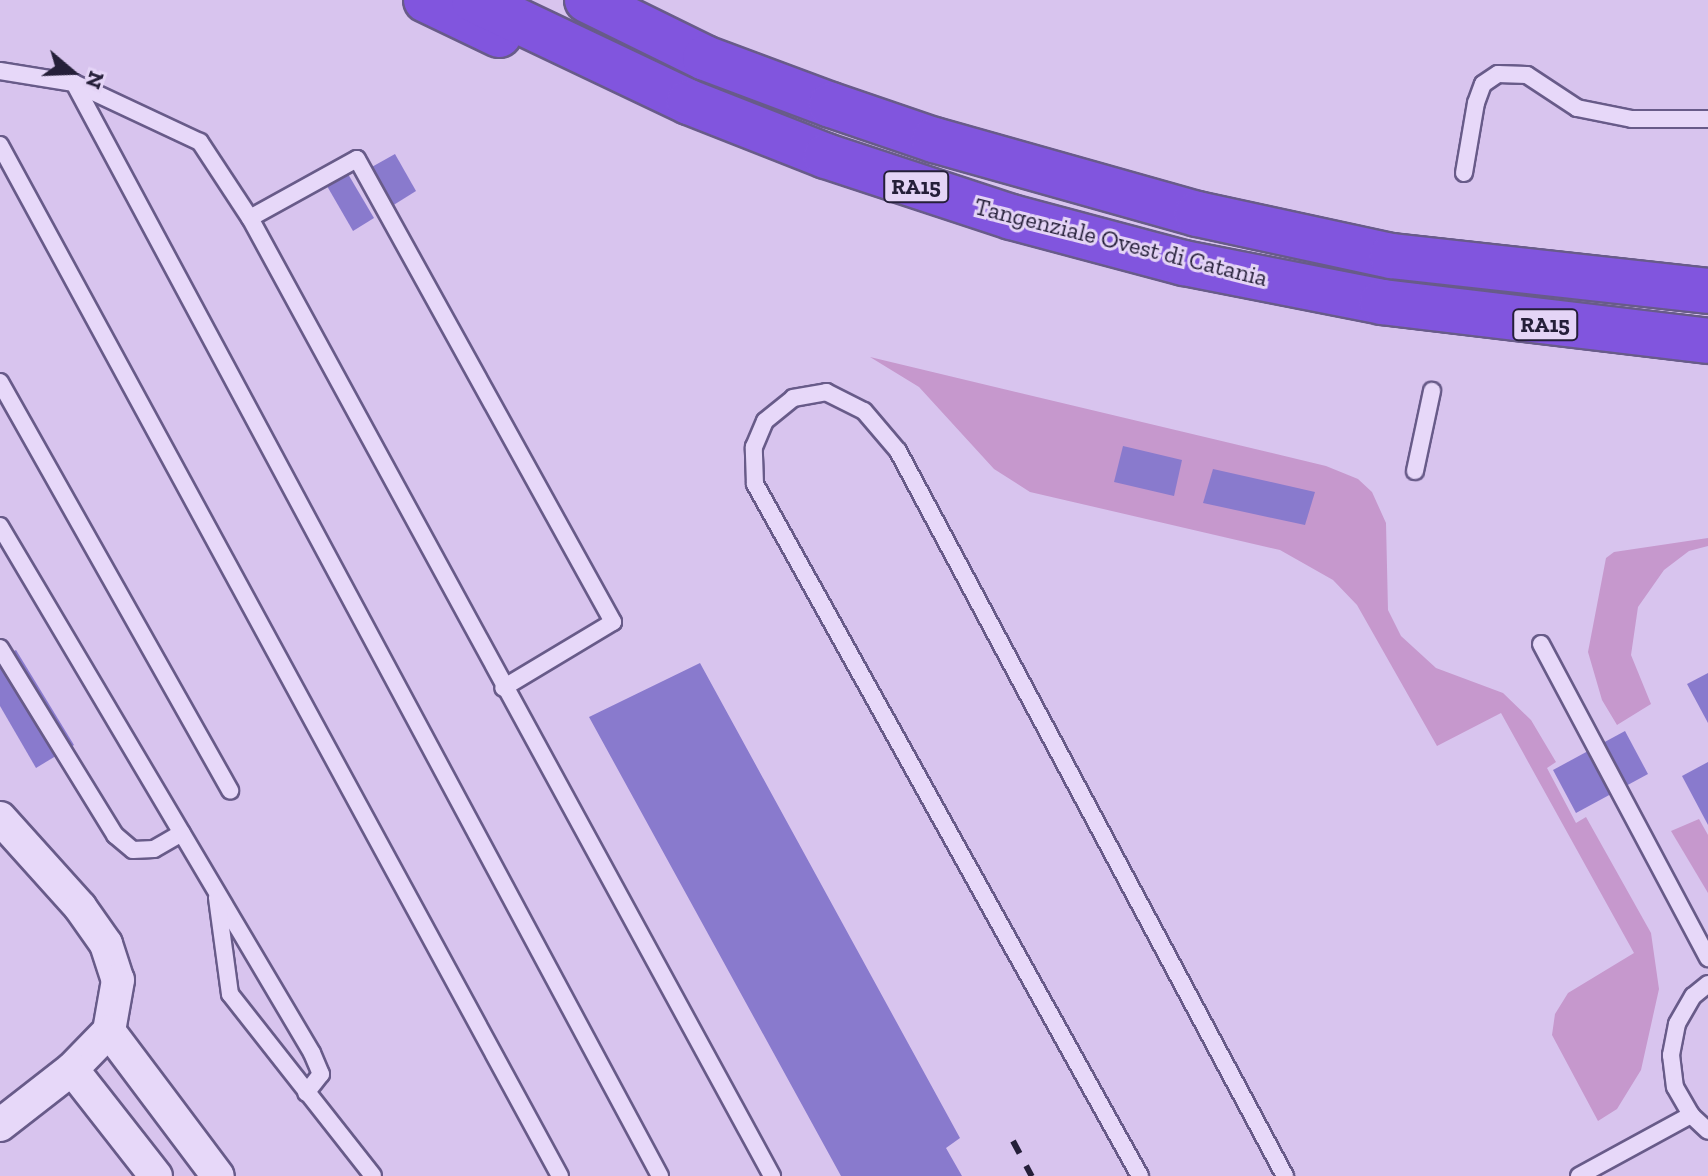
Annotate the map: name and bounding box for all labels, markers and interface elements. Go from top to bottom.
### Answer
north arrow [32,32,112,112]
text: N [80,68,111,92]
road number: RA15 [882,169,950,205]
street label: Tangenziale Ovest di Catania [972,192,1270,292]
road number: RA15 [1511,307,1579,343]

